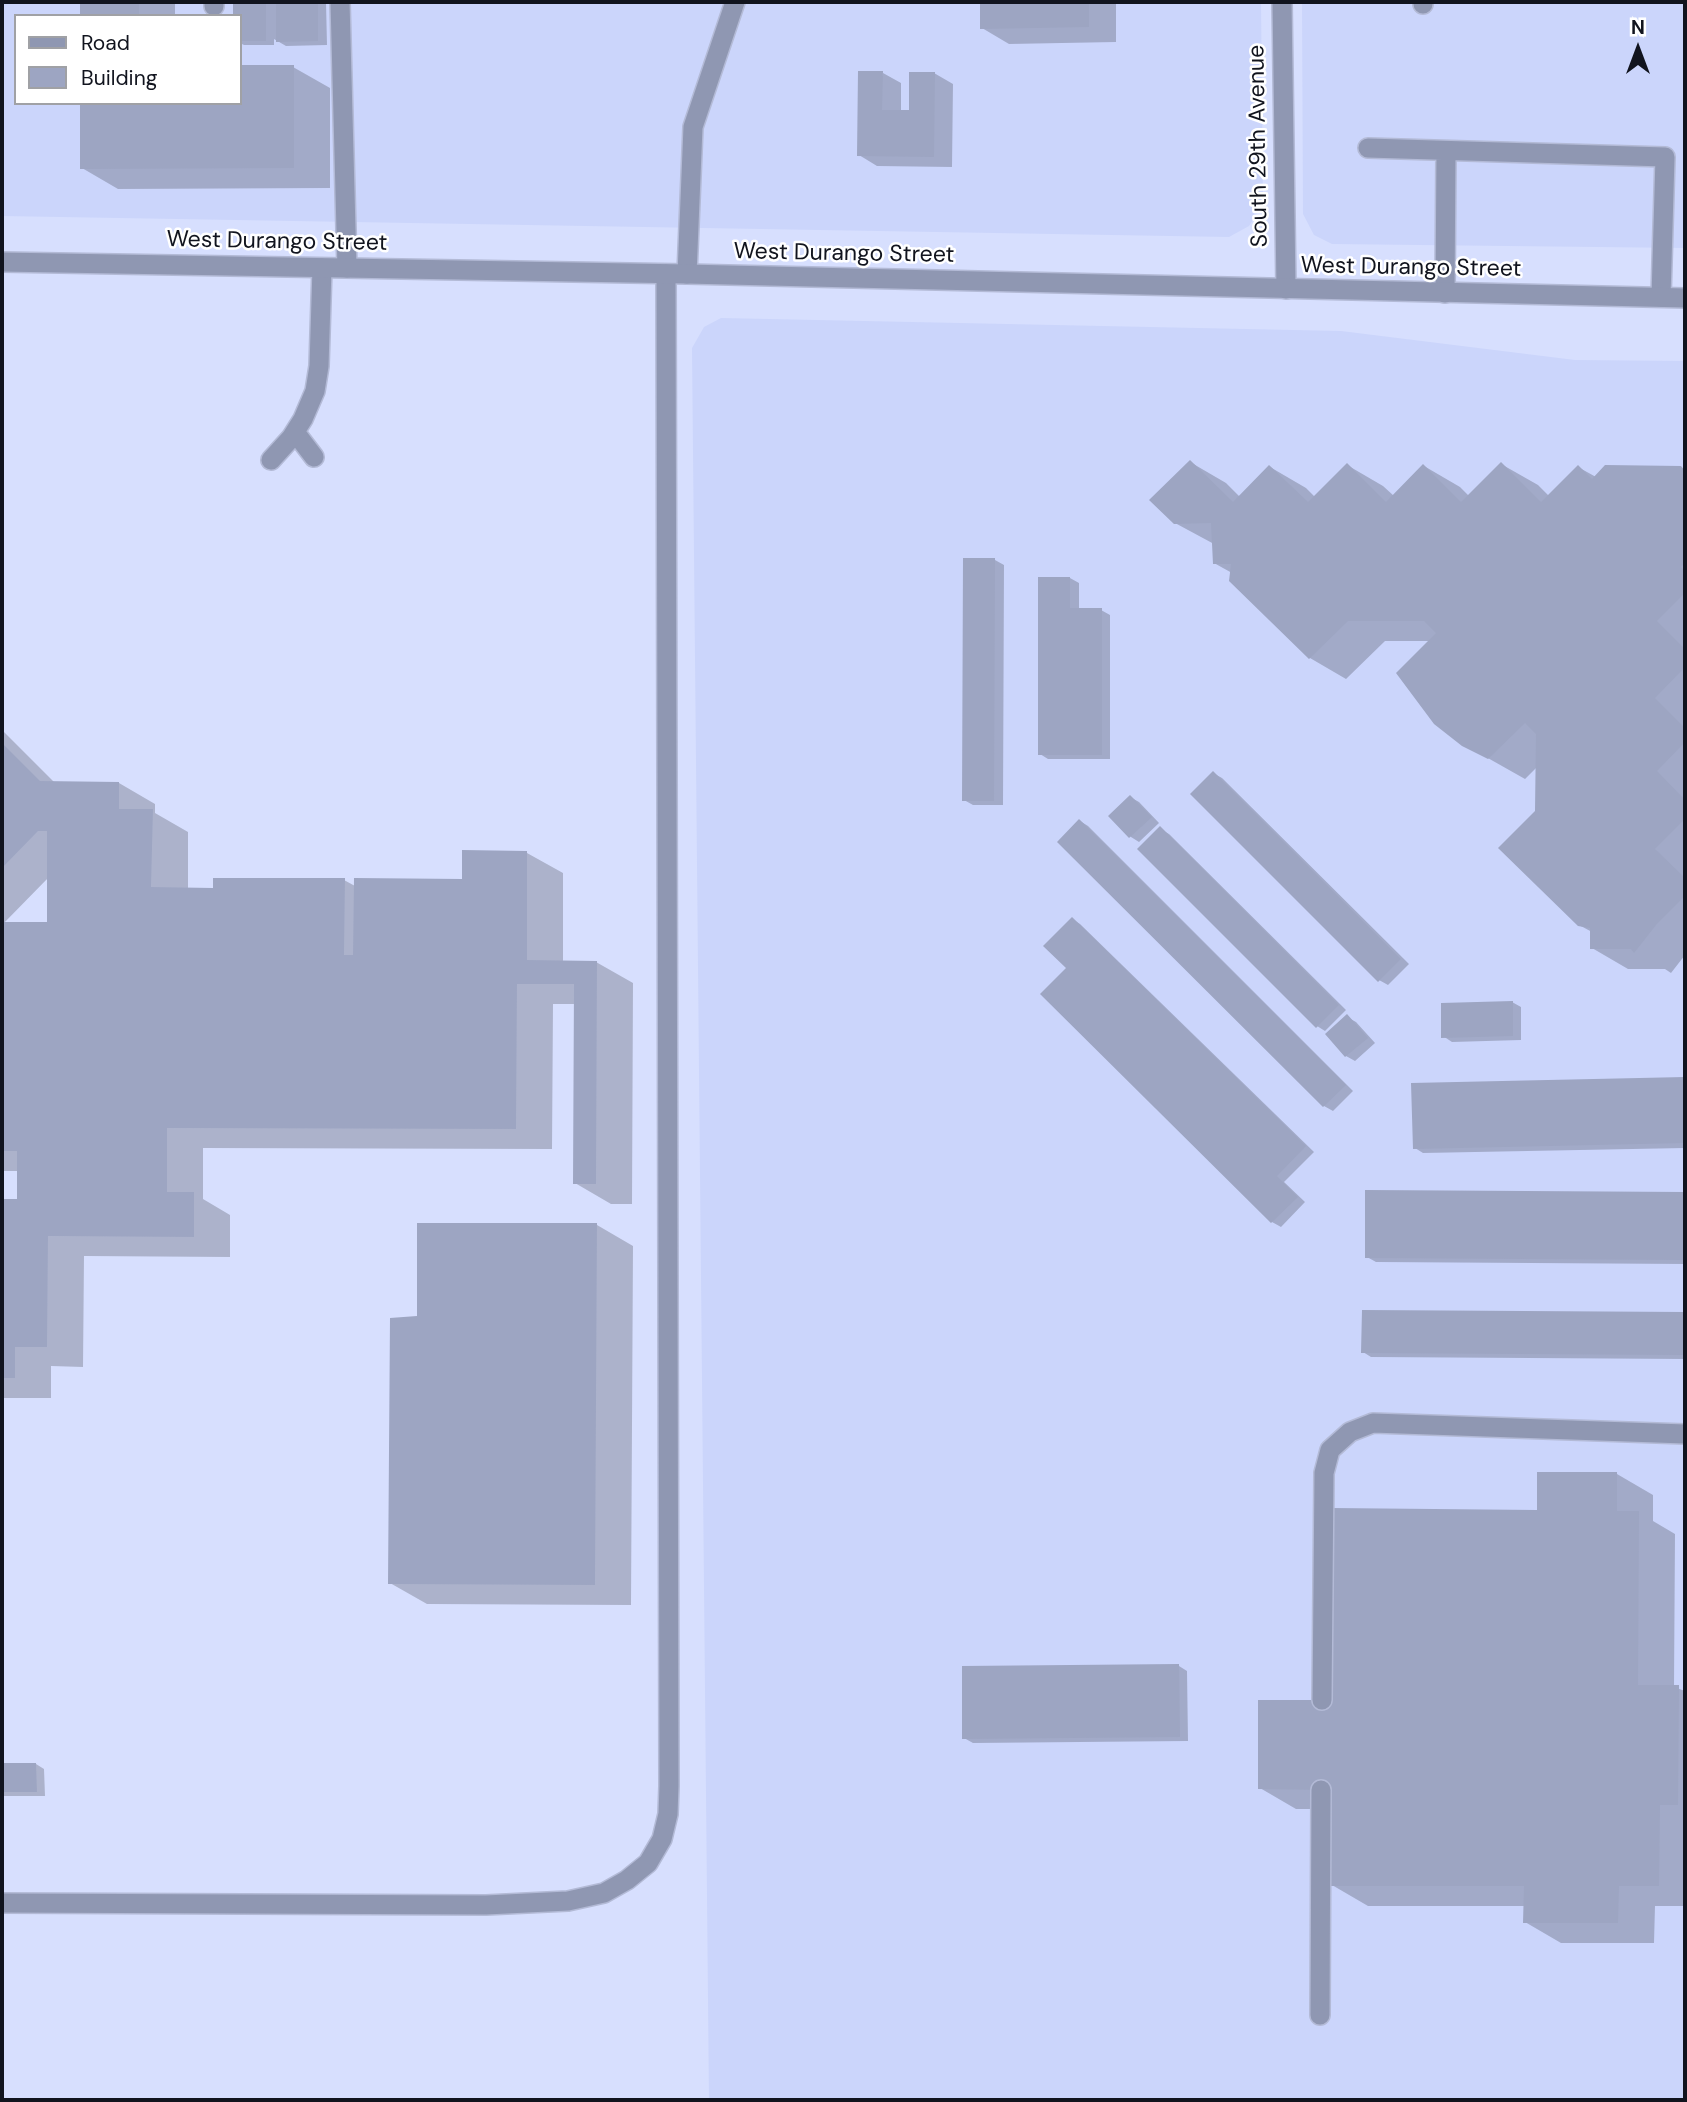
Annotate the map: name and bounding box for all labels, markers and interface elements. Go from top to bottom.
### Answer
legend [14,14,242,105]
north arrow [1603,14,1673,84]
text: N [1631,15,1645,40]
text: Road [81,29,130,57]
street label: South 29th Avenue [1243,45,1275,247]
text: Building [81,64,157,92]
street label: West Durango Street [166,226,388,258]
street label: West Durango Street [733,238,955,270]
street label: West Durango Street [1300,252,1522,284]

